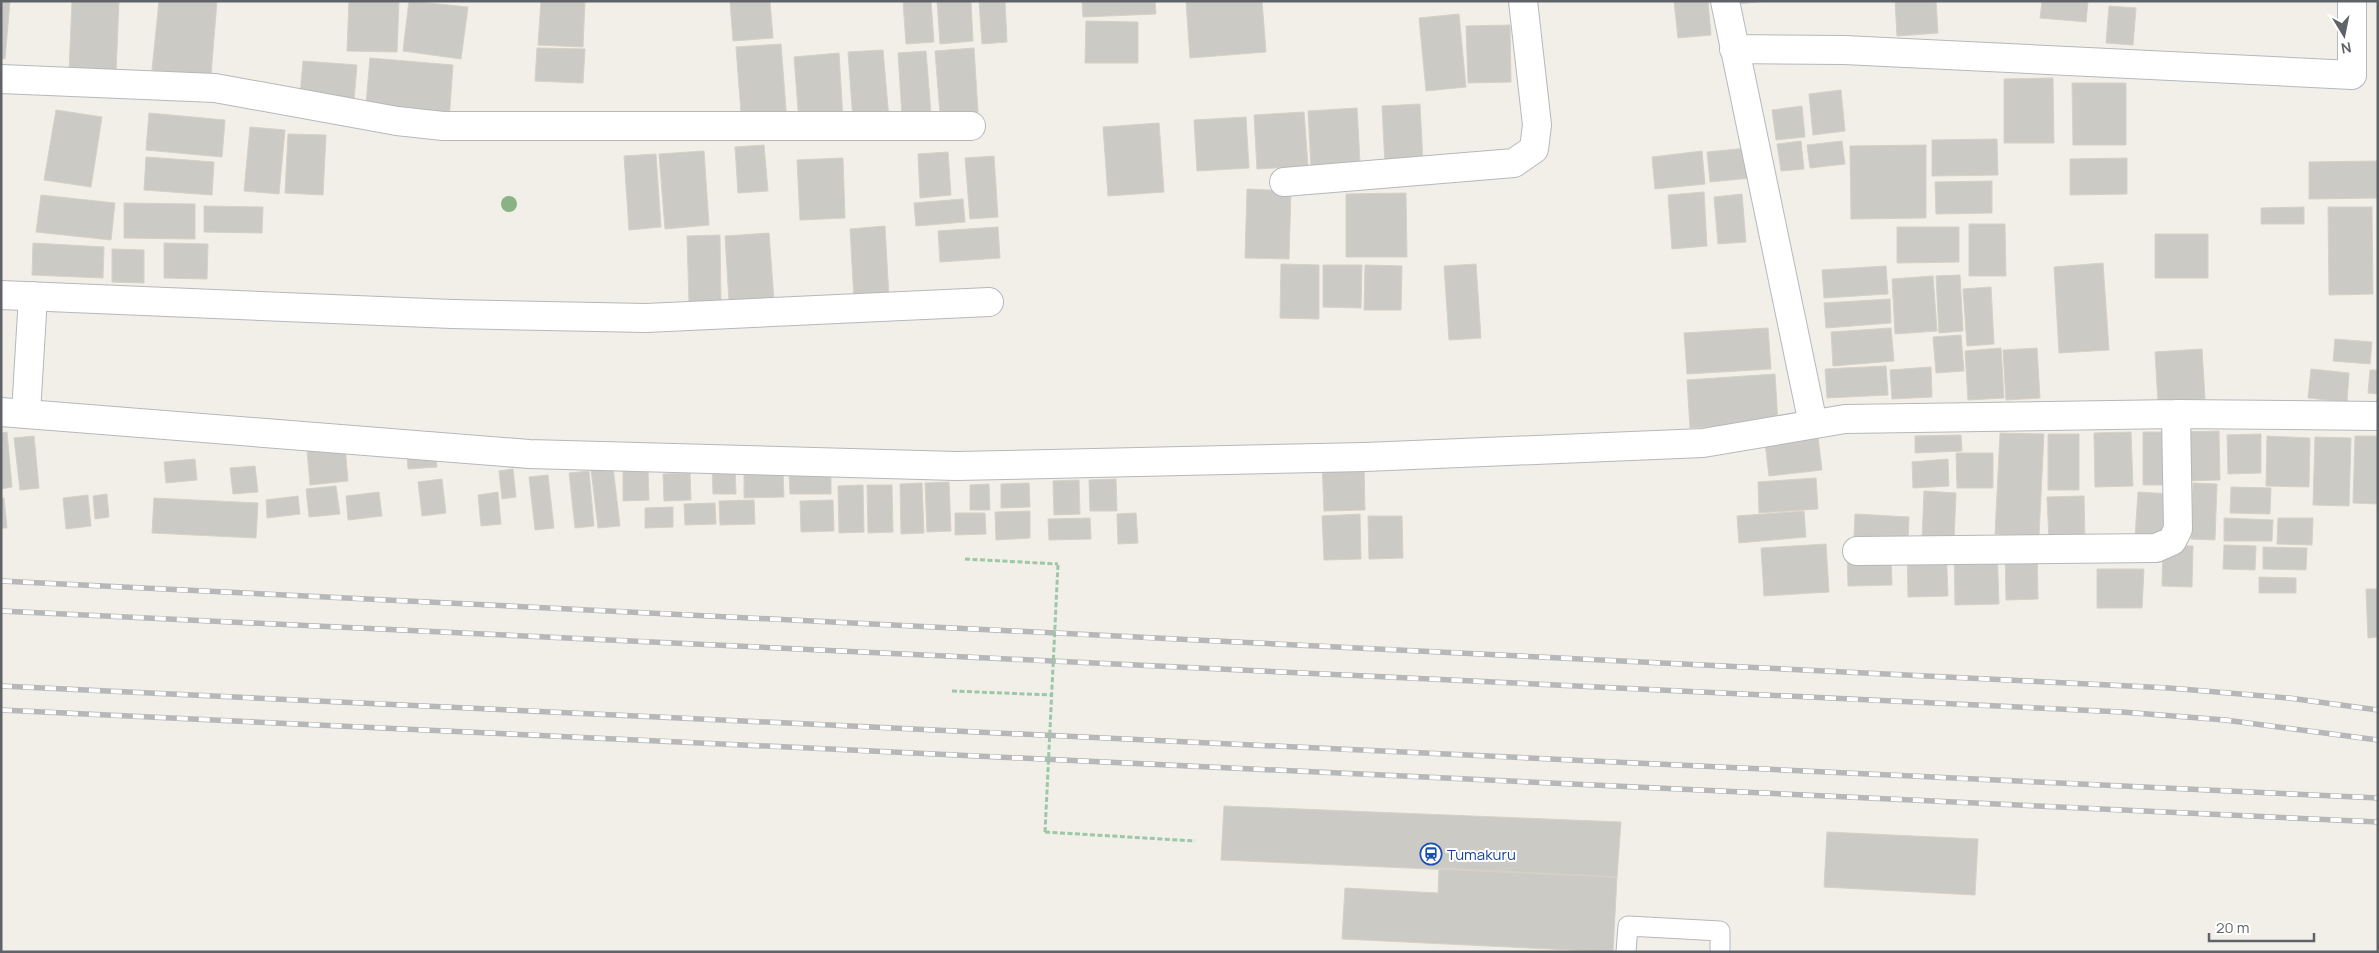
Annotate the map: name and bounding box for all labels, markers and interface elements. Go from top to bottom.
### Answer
north arrow [2319,10,2369,60]
text: N [2340,38,2353,59]
station icon: Tumakuru [1419,842,1443,866]
place label: Tumakuru [1447,844,1516,865]
scale bar [2209,910,2314,942]
text: 20 m [2216,917,2249,938]

